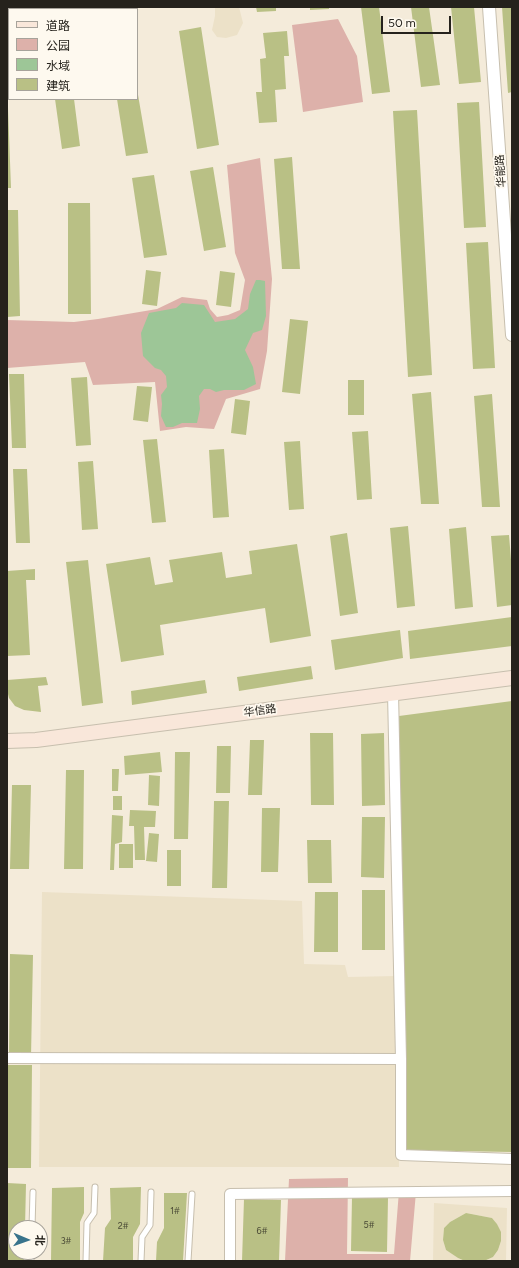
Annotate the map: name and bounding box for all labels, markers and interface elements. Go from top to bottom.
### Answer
legend [8,8,138,100]
scale bar [383,8,453,34]
text: 50 m [388,16,416,30]
text: 道路 [46,19,70,33]
text: 公园 [46,39,70,53]
text: 水域 [46,59,70,73]
text: 建筑 [46,79,70,93]
street label: 华能路 [493,154,509,188]
street label: 华信路 [243,702,277,720]
house number: 1# [170,1206,180,1216]
north arrow [8,1220,48,1260]
house number: 5# [364,1220,374,1230]
house number: 2# [118,1221,128,1231]
house number: 6# [257,1226,267,1236]
text: 北 [33,1235,46,1246]
house number: 3# [61,1236,71,1246]

